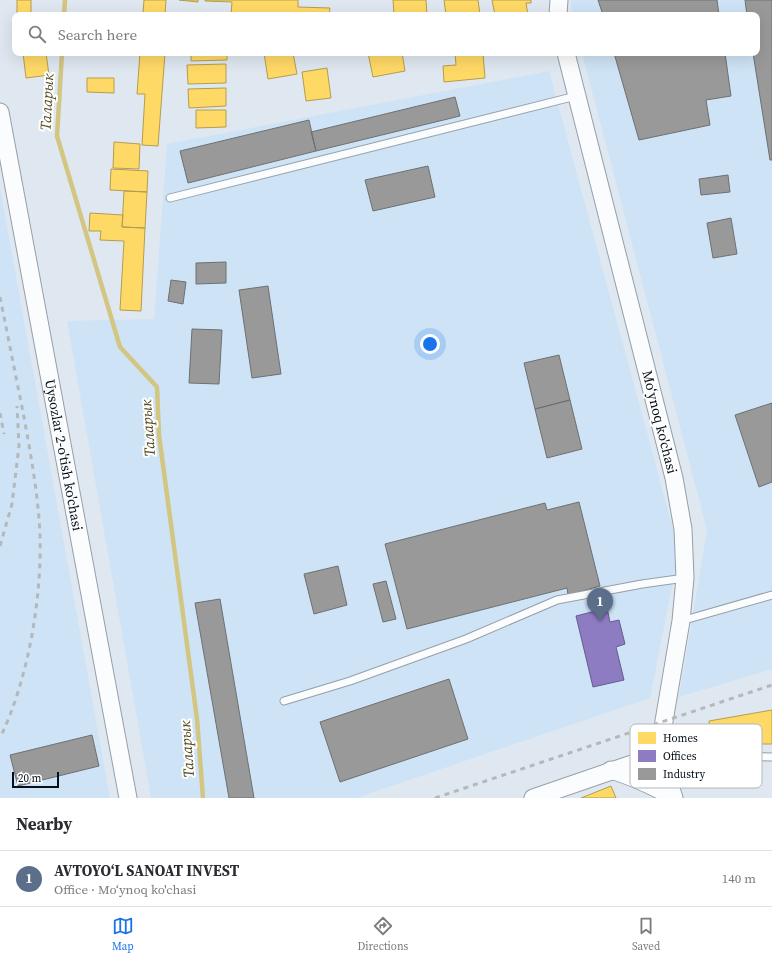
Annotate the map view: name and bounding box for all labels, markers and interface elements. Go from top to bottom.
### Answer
search box [12,12,760,56]
icon: search [26,23,48,45]
text: Search here [58,24,137,45]
water label: Таларык [35,72,59,131]
your location [420,334,440,354]
street label: Moʻynoq ko'chasi [637,368,683,476]
street label: Uysozlar 2-o'tish ko'chasi [40,378,88,533]
water label: Таларык [135,398,160,457]
pin: 1 [587,588,613,621]
water label: Таларык [174,719,199,778]
legend [630,724,762,788]
text: Homes [663,731,698,746]
text: Offices [663,749,697,764]
text: Industry [663,767,705,782]
scale bar [12,770,59,789]
text: 20 m [18,771,41,786]
text: Nearby [16,812,72,836]
text: AVTOYO‘L SANOAT INVEST [54,860,239,881]
text: 1 [25,870,33,887]
text: 140 m [722,870,756,887]
text: Office · Moʻynoq ko'chasi [54,881,196,898]
tab: Map [112,915,134,954]
tab: Directions [357,915,408,954]
tab: Saved [632,915,660,954]

